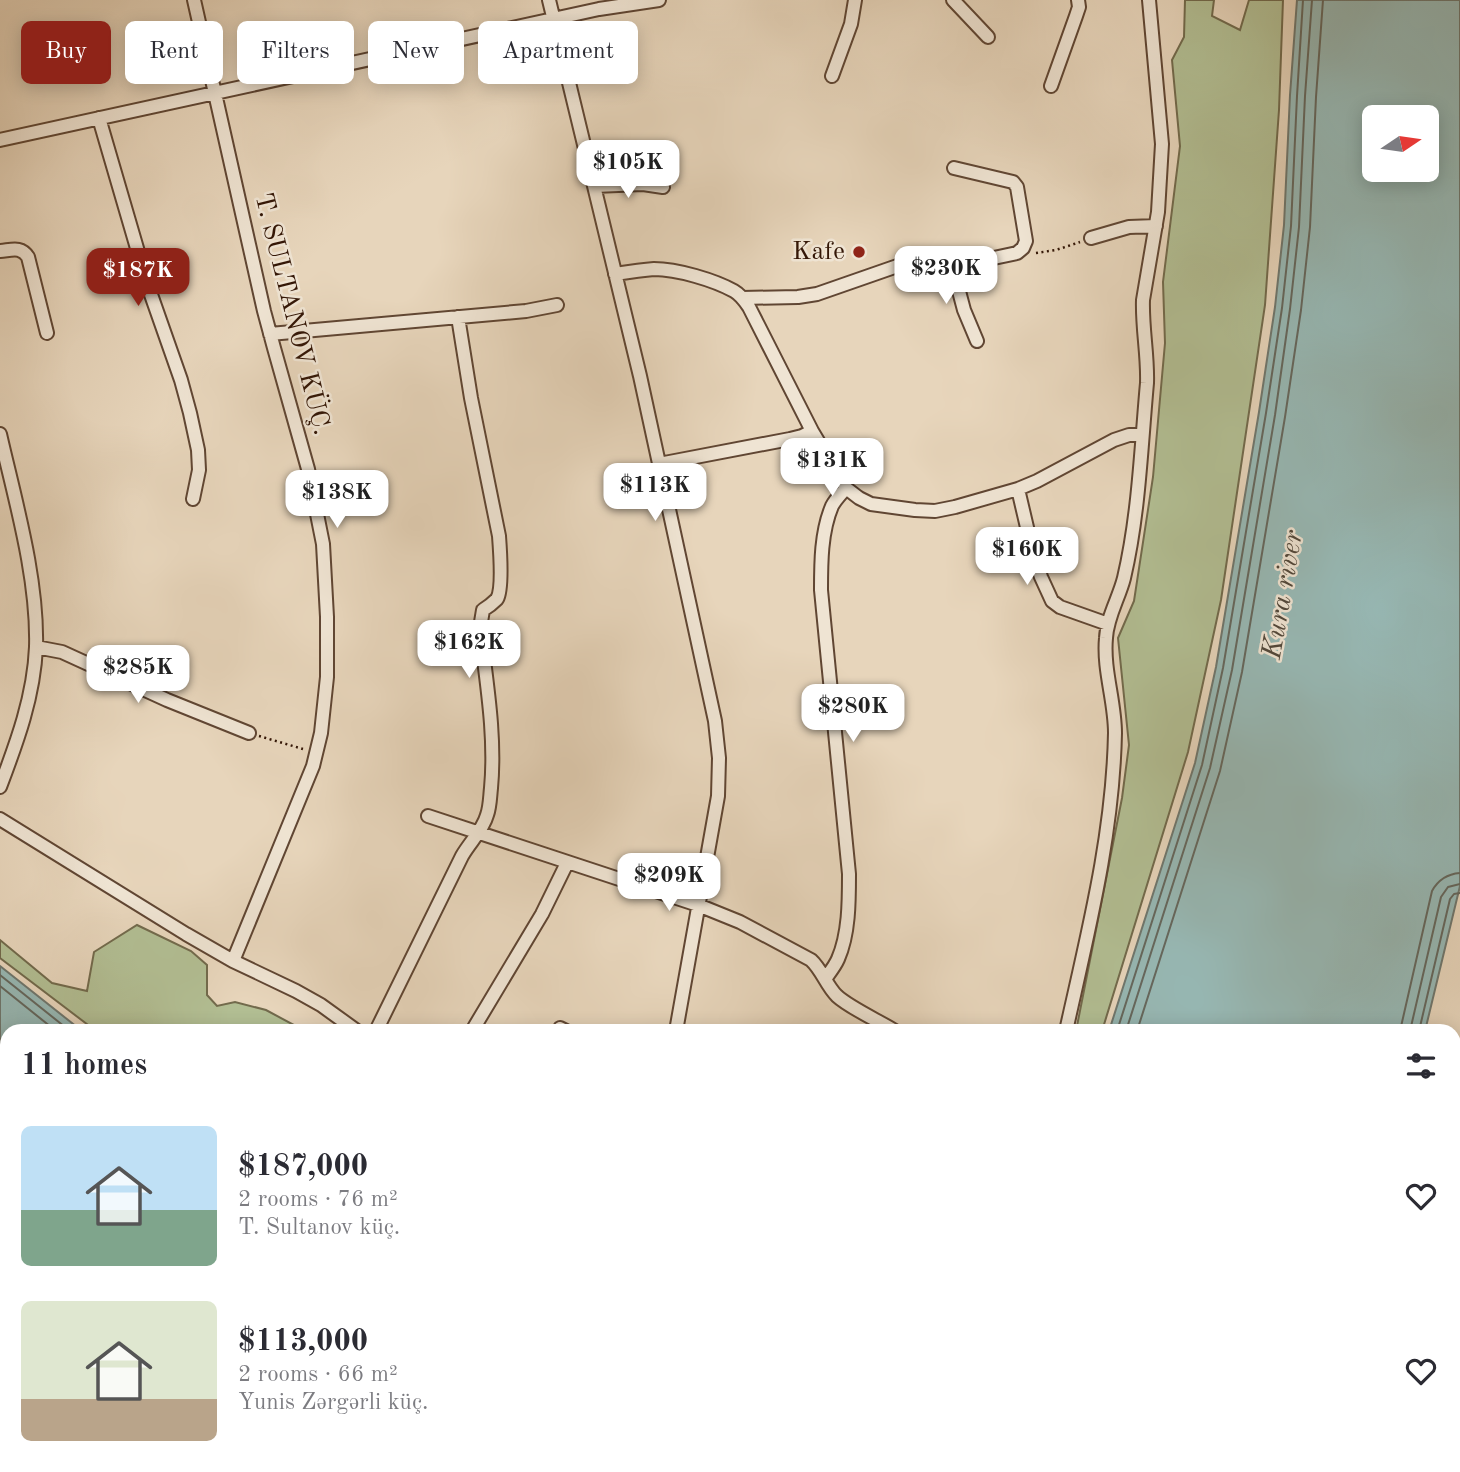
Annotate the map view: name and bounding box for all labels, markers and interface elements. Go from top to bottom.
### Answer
chip: Buy [21,21,111,84]
chip: Rent [125,21,223,84]
chip: Filters [237,21,354,84]
chip: New [368,21,464,84]
chip: Apartment [478,21,638,84]
north arrow [1362,105,1438,182]
map controls [1362,105,1439,182]
pin: $105K [579,140,677,200]
text: $105K [592,151,664,174]
street label: T. SULTANOV KÜÇ. [249,189,339,438]
place label: Kafe [792,239,845,265]
marker: Kafe [851,244,867,260]
pin: $230K [897,246,995,306]
pin: $187K [89,248,187,308]
text: $230K [910,257,982,280]
text: $187K [102,259,174,282]
pin: $131K [783,438,881,498]
text: $131K [796,449,868,472]
pin: $113K [606,463,704,523]
pin: $138K [288,470,386,530]
text: $113K [619,474,691,497]
text: $138K [301,481,373,504]
pin: $160K [978,528,1076,587]
water label: Kura river [1259,528,1309,663]
text: $160K [991,538,1063,561]
pin: $162K [420,620,518,680]
text: $162K [433,631,505,654]
pin: $285K [89,646,187,705]
text: $285K [102,656,174,679]
pin: $280K [804,684,902,744]
text: $280K [817,695,889,718]
pin: $209K [620,853,718,913]
text: $209K [633,864,705,887]
icon: filters [1402,1047,1440,1085]
text: 11 homes [21,1051,147,1081]
text: $187,000 [238,1152,368,1182]
icon: home [77,1154,161,1238]
icon: heart [1402,1177,1440,1215]
text: 2 rooms · 76 m² [238,1188,398,1211]
text: T. Sultanov küç. [238,1216,400,1239]
text: $113,000 [238,1327,368,1357]
icon: home [77,1329,161,1413]
icon: heart [1402,1352,1440,1390]
text: 2 rooms · 66 m² [238,1363,398,1386]
text: Yunis Zərgərli küç. [238,1391,428,1414]

